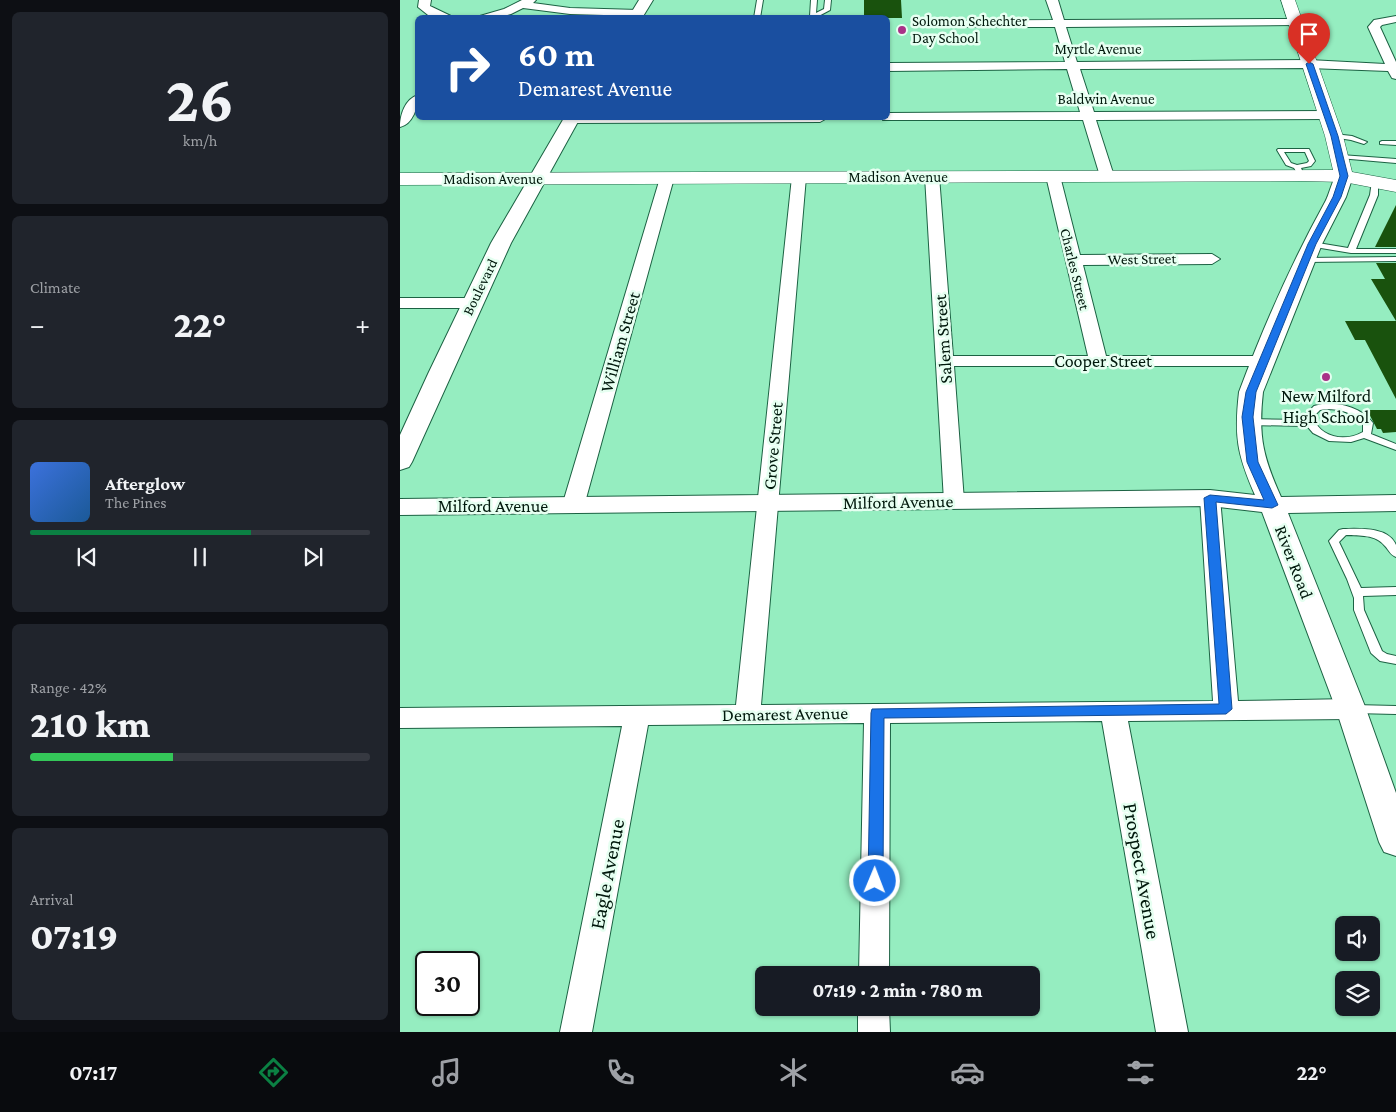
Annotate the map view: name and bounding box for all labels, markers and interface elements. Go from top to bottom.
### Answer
place label: Solomon Schechter Day School [912,13,1028,47]
pin [1288,13,1330,64]
icon: arrive [1295,20,1323,48]
marker: Solomon Schechter Day School [896,24,908,36]
icon: right [435,35,500,100]
text: 60 m [518,35,595,74]
street label: Myrtle Avenue [1054,41,1142,58]
text: 26 [166,63,234,135]
text: Demarest Avenue [518,76,672,101]
street label: Baldwin Avenue [1057,91,1155,107]
text: km/h [183,132,217,149]
street label: Madison Avenue [848,169,948,185]
street label: Madison Avenue [443,171,543,187]
street label: Charles Street [1057,227,1093,312]
street label: West Street [1108,250,1177,268]
street label: Boulevard [459,256,501,318]
text: Climate [30,279,80,296]
street label: William Street [596,289,644,394]
street label: Salem Street [930,293,956,384]
text: 22° [173,303,227,345]
text: − [30,309,45,340]
text: + [355,309,370,340]
street label: Cooper Street [1054,351,1153,371]
marker: New Milford High School [1320,371,1332,383]
place label: New Milford High School [1281,386,1372,427]
street label: Grove Street [759,400,787,491]
text: Afterglow [105,473,185,494]
street label: Milford Avenue [843,491,953,513]
text: The Pines [105,494,166,511]
street label: Milford Avenue [438,496,548,516]
street label: River Road [1271,522,1317,602]
icon: previous [73,543,101,571]
icon: pause [186,543,214,571]
icon: next [299,543,327,571]
text: Range · 42% [30,679,107,696]
text: 210 km [30,703,150,745]
street label: Demarest Avenue [722,703,848,725]
street label: Prospect Avenue [1118,801,1166,941]
street label: Eagle Avenue [585,817,629,931]
position arrow [848,854,900,906]
text: Arrival [30,891,74,908]
text: 07:19 [30,915,118,957]
map controls [1335,916,1380,1016]
button: sound [1335,916,1380,961]
speed limit sign: 30 [415,951,480,1016]
button: layers [1335,971,1380,1016]
text: 07:19 · 2 min · 780 m [813,980,982,1001]
icon: directions [256,1055,291,1090]
icon: music [429,1055,464,1090]
icon: phone [603,1055,638,1090]
icon: climate [776,1055,811,1090]
icon: car [950,1055,985,1090]
icon: filters [1123,1055,1158,1090]
text: 07:17 [69,1060,117,1085]
text: 22° [1296,1060,1327,1085]

